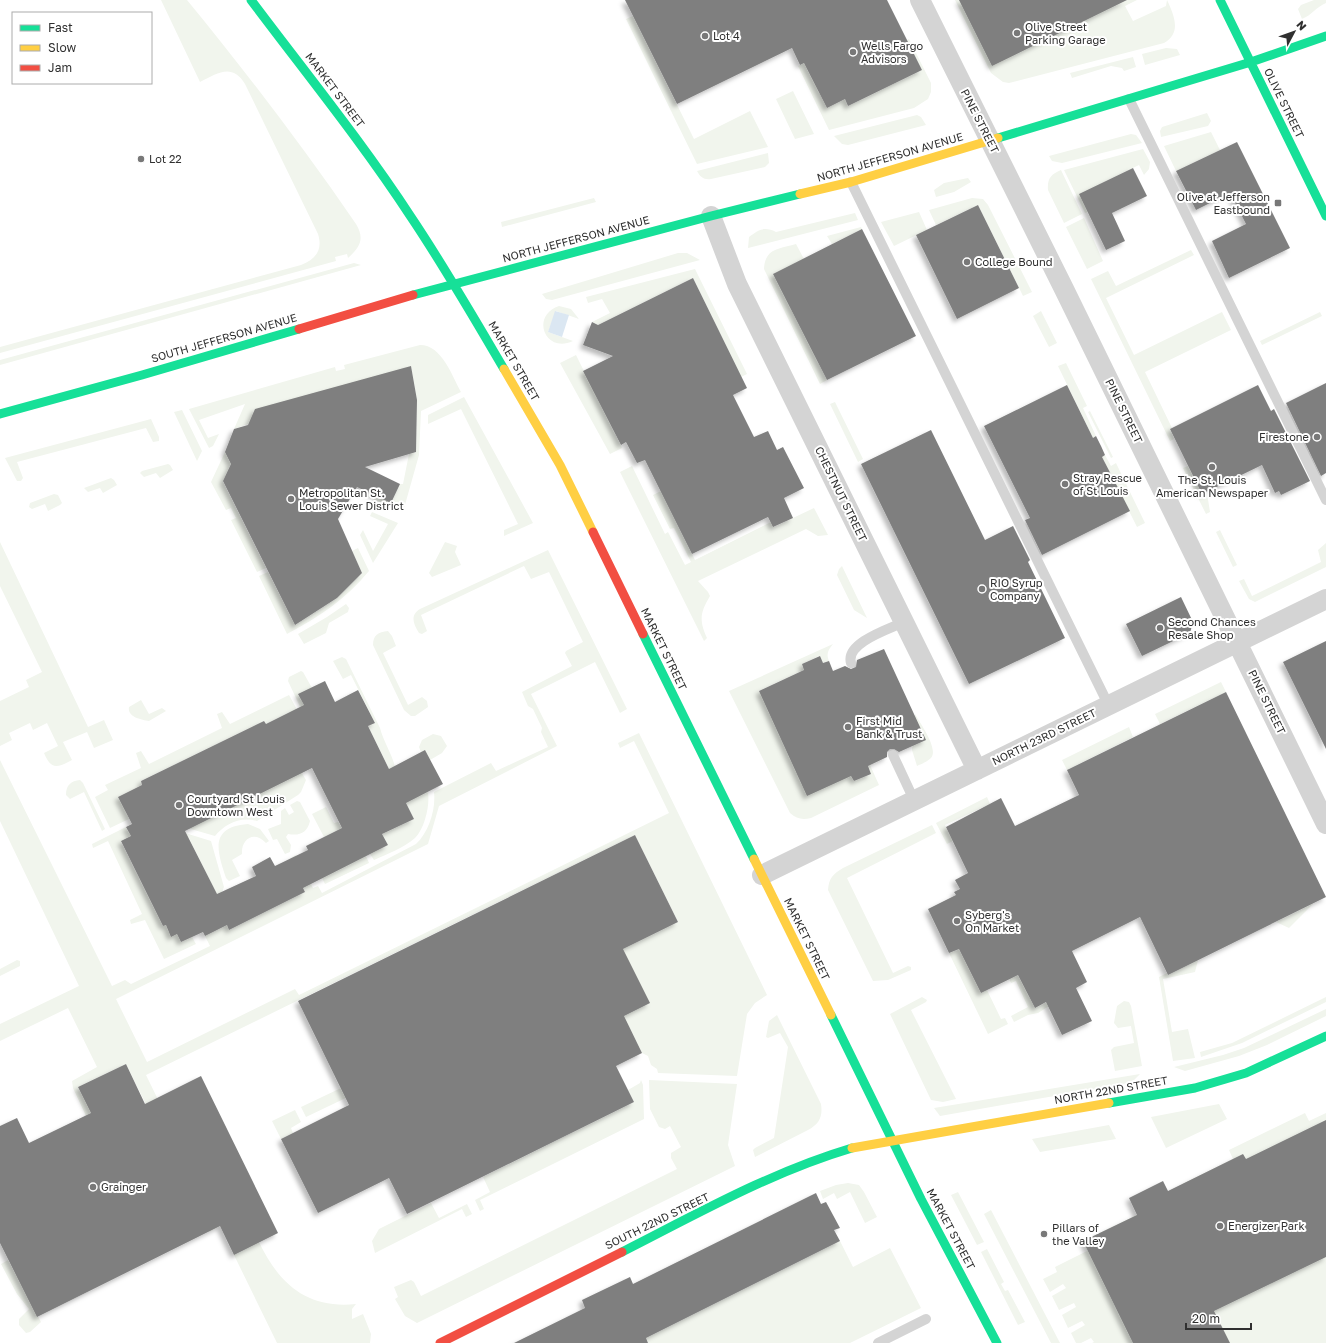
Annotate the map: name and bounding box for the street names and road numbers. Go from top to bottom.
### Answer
street label: MARKET STREET [303,50,368,130]
street label: OLIVE STREET [1262,66,1307,140]
street label: PINE STREET [959,87,1002,155]
street label: NORTH JEFFERSON AVENUE [815,129,965,184]
street label: NORTH JEFFERSON AVENUE [501,213,651,264]
street label: SOUTH JEFFERSON AVENUE [149,310,299,365]
street label: MARKET STREET [486,319,543,403]
street label: PINE STREET [1103,376,1146,445]
street label: CHESTNUT STREET [813,444,870,543]
street label: MARKET STREET [639,606,690,692]
street label: PINE STREET [1246,667,1289,736]
street label: NORTH 23RD STREET [990,706,1098,767]
street label: MARKET STREET [782,896,833,982]
street label: NORTH 22ND STREET [1053,1073,1169,1106]
street label: MARKET STREET [925,1186,978,1272]
street label: SOUTH 22ND STREET [603,1190,711,1251]

